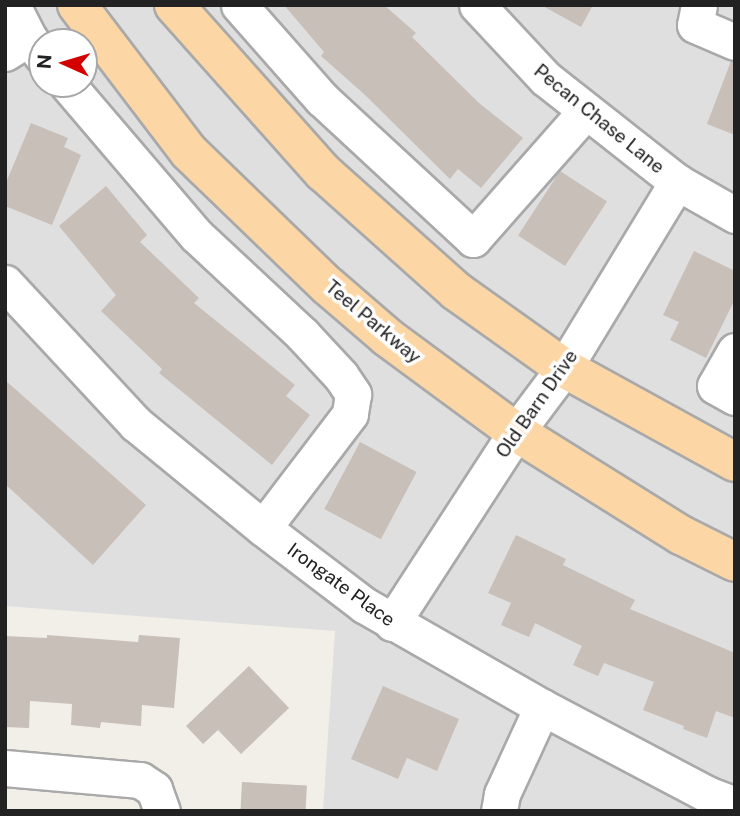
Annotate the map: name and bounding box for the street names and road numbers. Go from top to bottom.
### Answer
street label: Pecan Chase Lane [529,59,669,179]
street label: Teel Parkway [321,275,425,369]
street label: Old Barn Drive [491,346,583,462]
street label: Irongate Place [283,538,399,632]

